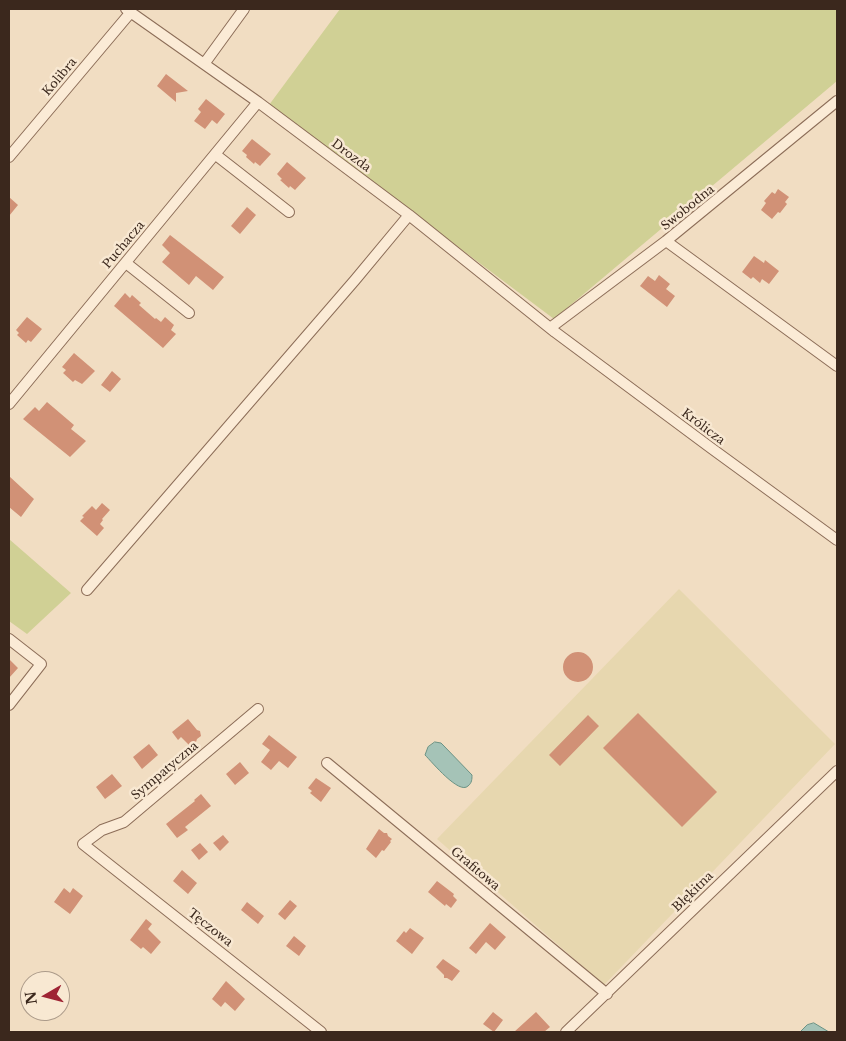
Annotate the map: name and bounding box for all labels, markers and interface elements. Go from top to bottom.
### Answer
street label: Kolibra [40,55,80,99]
street label: Drozda [329,137,373,175]
street label: Swobodna [659,182,717,234]
street label: Puchacza [100,218,148,272]
street label: Królicza [678,406,728,448]
street label: Sympatyczna [129,739,201,803]
street label: Grafitowa [448,844,502,894]
street label: Błękitna [670,869,716,915]
street label: Tęczowa [185,906,235,950]
north arrow [20,971,70,1021]
text: N [21,990,41,1006]

